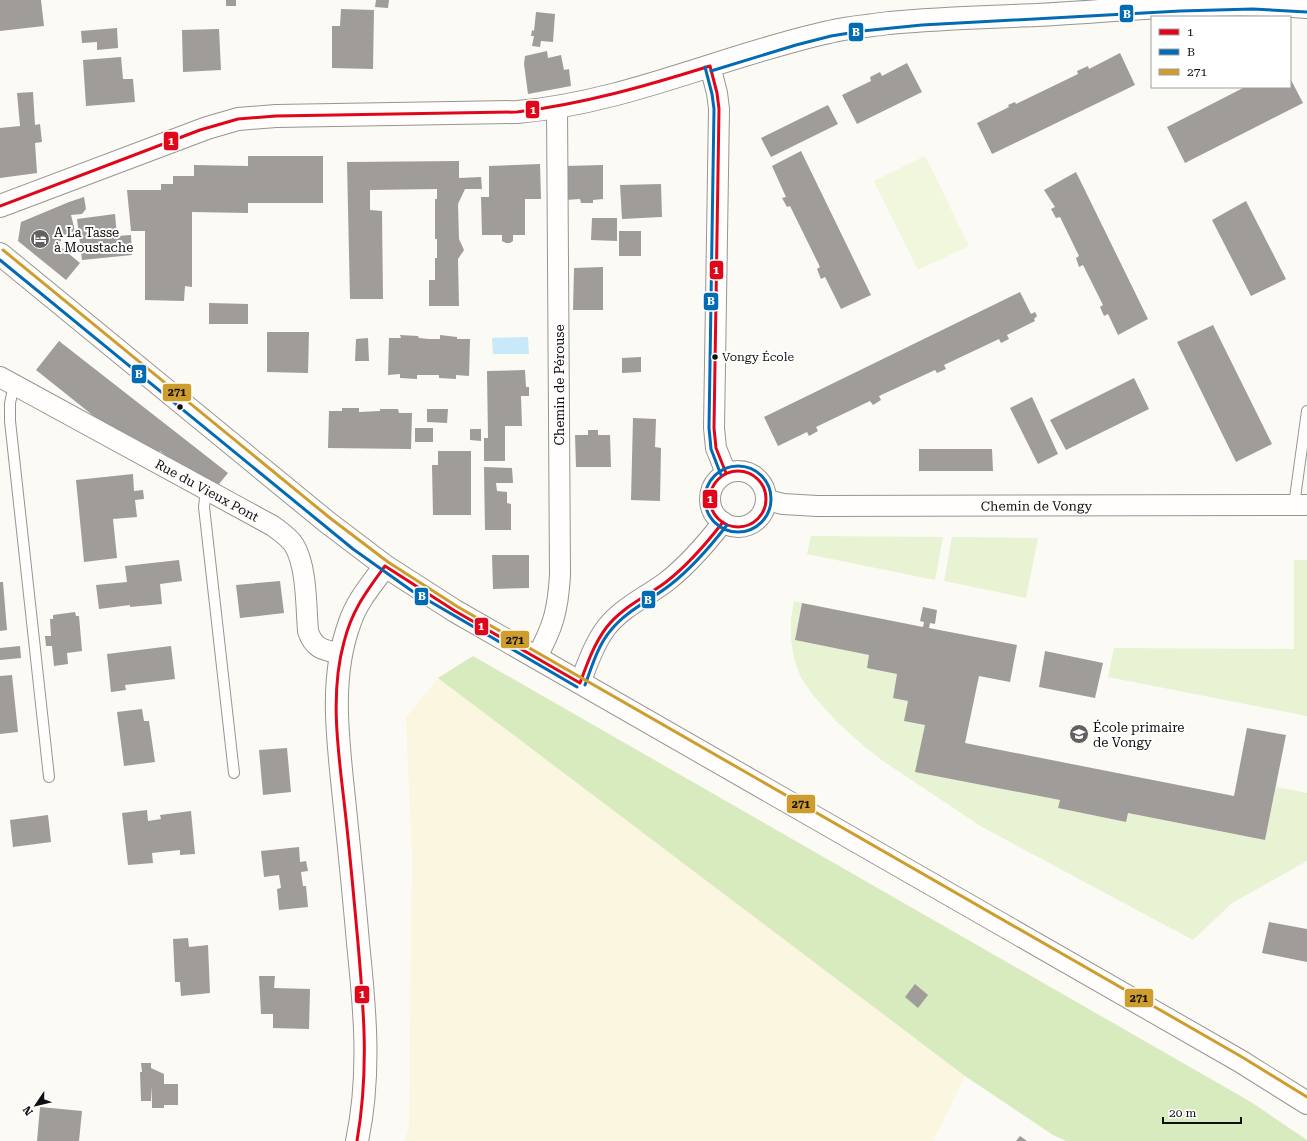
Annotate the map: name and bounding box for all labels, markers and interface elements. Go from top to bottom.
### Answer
line badge: B [1119,4,1134,23]
text: B [1123,8,1131,21]
legend [1151,16,1291,88]
line badge: B [848,22,864,42]
text: 1 [1187,25,1194,39]
text: B [852,26,860,39]
text: B [1187,45,1195,59]
text: 271 [1187,65,1207,79]
line badge: 1 [525,100,540,119]
text: 1 [530,104,536,117]
line badge: 1 [163,131,179,151]
text: 1 [168,135,174,148]
place label: A La Tasse à Moustache [54,225,133,255]
hotel icon: A La Tasse à Moustache [29,228,51,250]
line badge: 1 [709,260,724,280]
text: 1 [713,264,719,277]
line badge: B [703,292,719,311]
text: B [707,295,715,308]
street label: Chemin de Pérouse [552,324,567,446]
place label: Vongy École [722,350,794,364]
marker: Vongy École [710,352,720,362]
line badge: B [131,364,147,384]
text: B [135,368,143,381]
line badge: 271 [162,383,192,402]
text: 271 [168,386,186,399]
unlabelled marker [175,402,185,412]
street label: Rue du Vieux Pont [153,456,262,524]
line badge: 1 [702,489,718,509]
text: 1 [707,493,713,506]
street label: Chemin de Vongy [981,498,1092,513]
line badge: B [414,587,429,606]
text: B [418,590,426,603]
line badge: B [641,590,656,609]
text: B [644,594,652,607]
line badge: 1 [474,617,489,636]
text: 1 [478,620,484,633]
line badge: 271 [500,630,530,649]
text: 271 [506,634,524,647]
place label: École primaire de Vongy [1093,719,1184,750]
school or university icon: École primaire de Vongy [1068,723,1090,745]
line badge: 271 [786,794,816,814]
text: 271 [792,798,810,811]
line badge: 1 [354,985,370,1004]
text: 1 [359,988,365,1001]
line badge: 271 [1124,988,1154,1008]
text: 271 [1130,992,1148,1005]
north arrow [16,1085,56,1125]
scale bar [1163,1099,1241,1125]
text: N [20,1103,36,1118]
text: 20 m [1169,1106,1196,1120]

